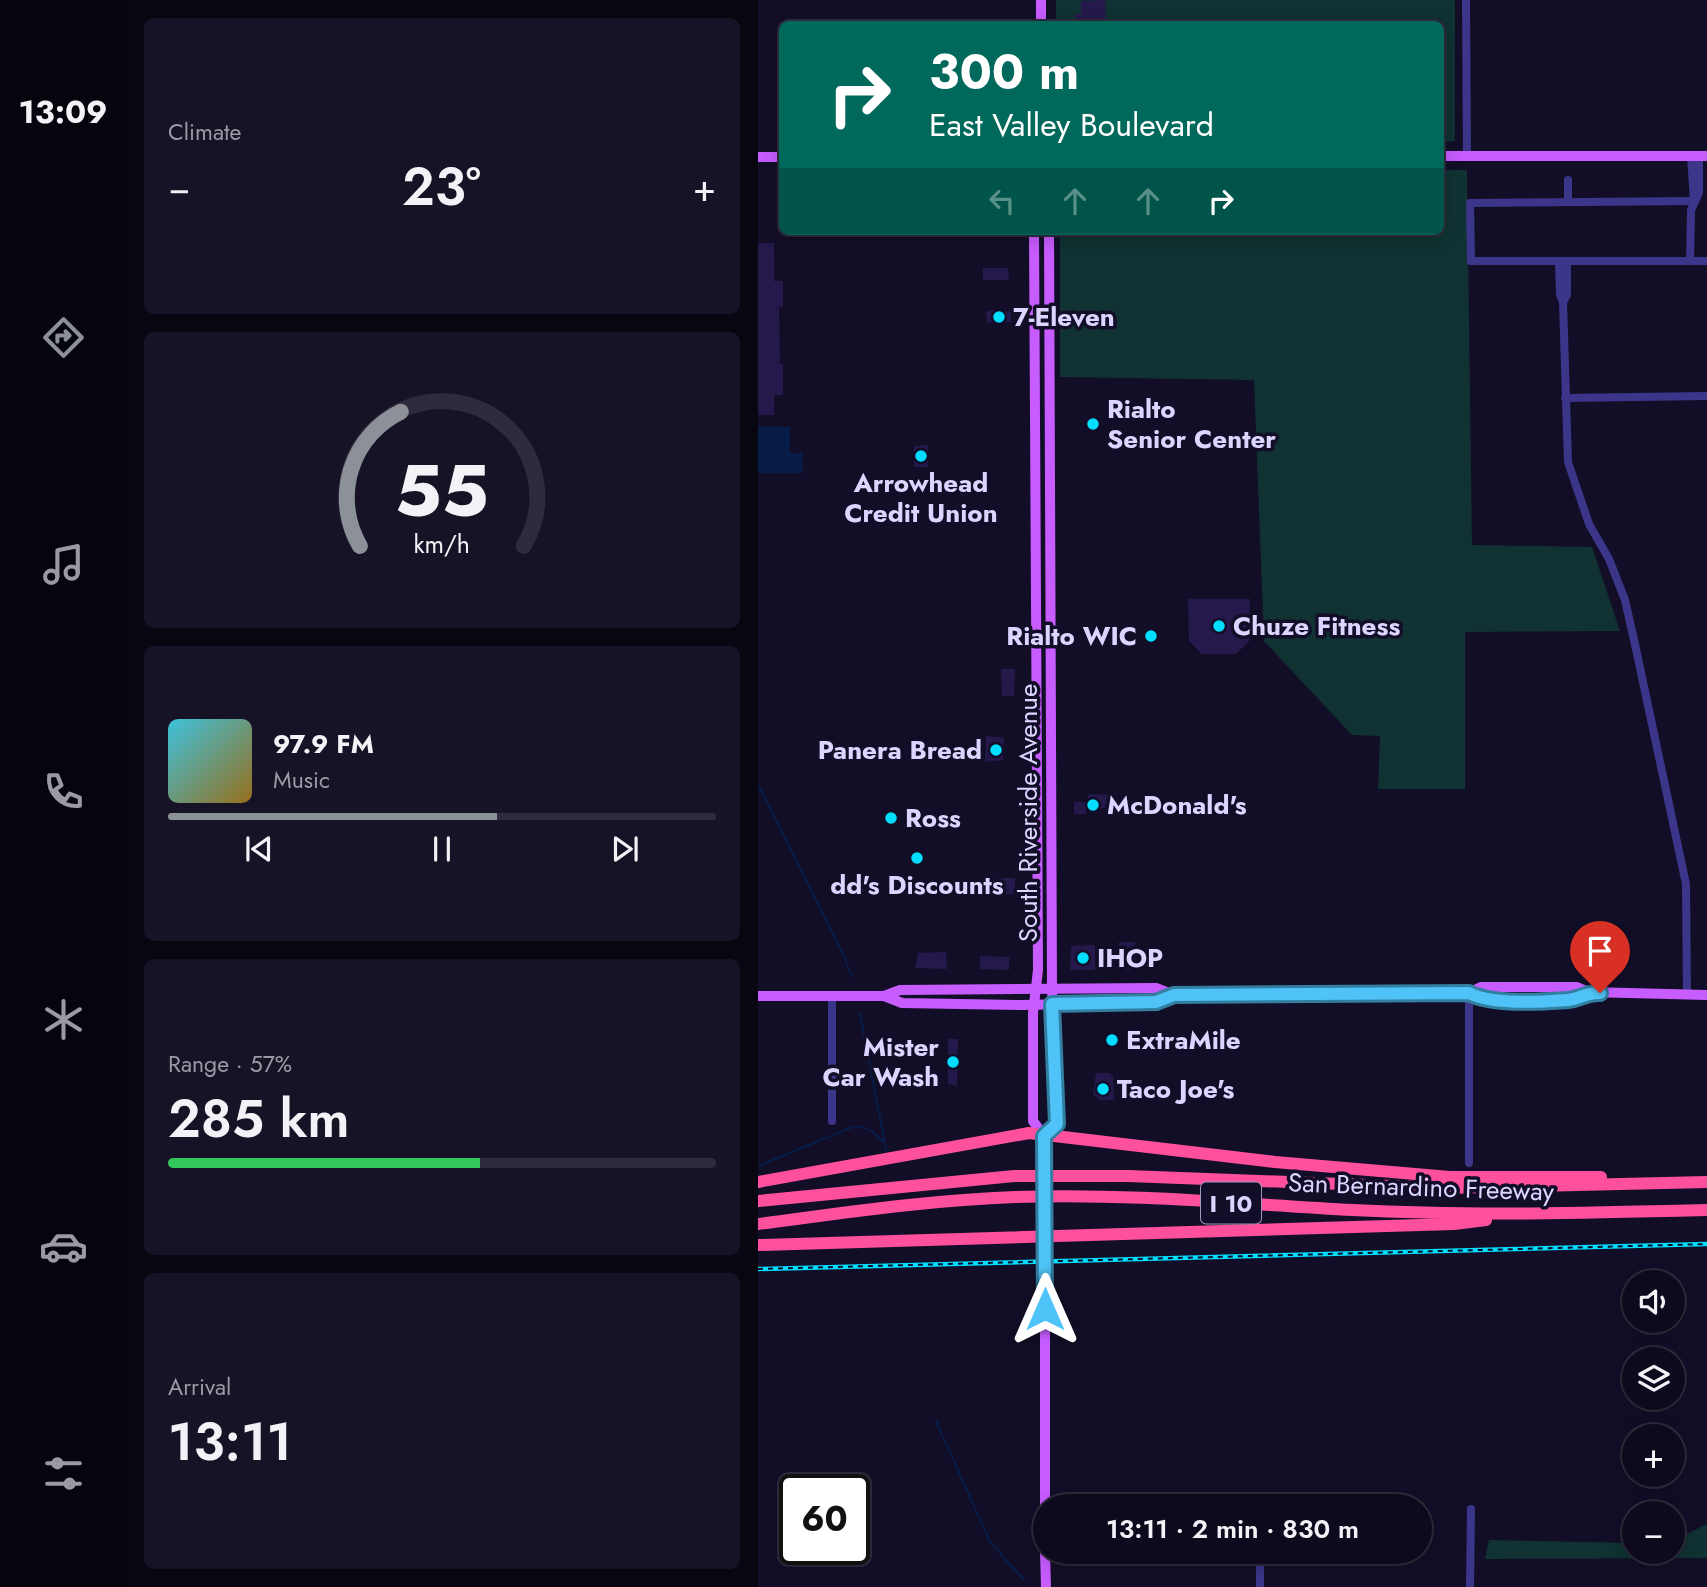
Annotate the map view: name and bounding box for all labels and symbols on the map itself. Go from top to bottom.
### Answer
place label: 7-Eleven [1013,298,1115,336]
marker: 7-Eleven [991,309,1007,325]
place label: Rialto Senior Center [1107,390,1276,458]
marker: Rialto Senior Center [1085,416,1101,432]
marker: Arrowhead Credit Union [913,448,929,464]
place label: Arrowhead Credit Union [844,464,998,532]
place label: Chuze Fitness [1233,607,1400,645]
place label: Rialto WIC [1006,617,1137,655]
marker: Chuze Fitness [1211,618,1227,634]
marker: Rialto WIC [1143,628,1159,644]
street label: South Riverside Avenue [1009,684,1047,942]
place label: Panera Bread [818,731,982,769]
marker: Panera Bread [988,742,1004,758]
place label: McDonald's [1107,786,1247,824]
marker: McDonald's [1085,797,1101,813]
place label: Ross [905,799,961,837]
marker: Ross [883,810,899,826]
marker: dd's Discounts [909,850,925,866]
place label: dd's Discounts [830,866,1004,904]
pin [1570,921,1630,993]
place label: IHOP [1097,939,1163,977]
marker: IHOP [1075,950,1091,966]
place label: ExtraMile [1126,1021,1241,1059]
place label: Mister Car Wash [823,1028,939,1096]
marker: ExtraMile [1104,1032,1120,1048]
marker: Mister Car Wash [945,1054,961,1070]
place label: Taco Joe's [1117,1070,1234,1108]
marker: Taco Joe's [1095,1081,1111,1097]
street label: San Bernardino Freeway [1287,1163,1555,1211]
road number: I 10 [1201,1182,1261,1224]
position arrow [1008,1272,1082,1346]
speed limit sign: 60 [779,1474,870,1565]

